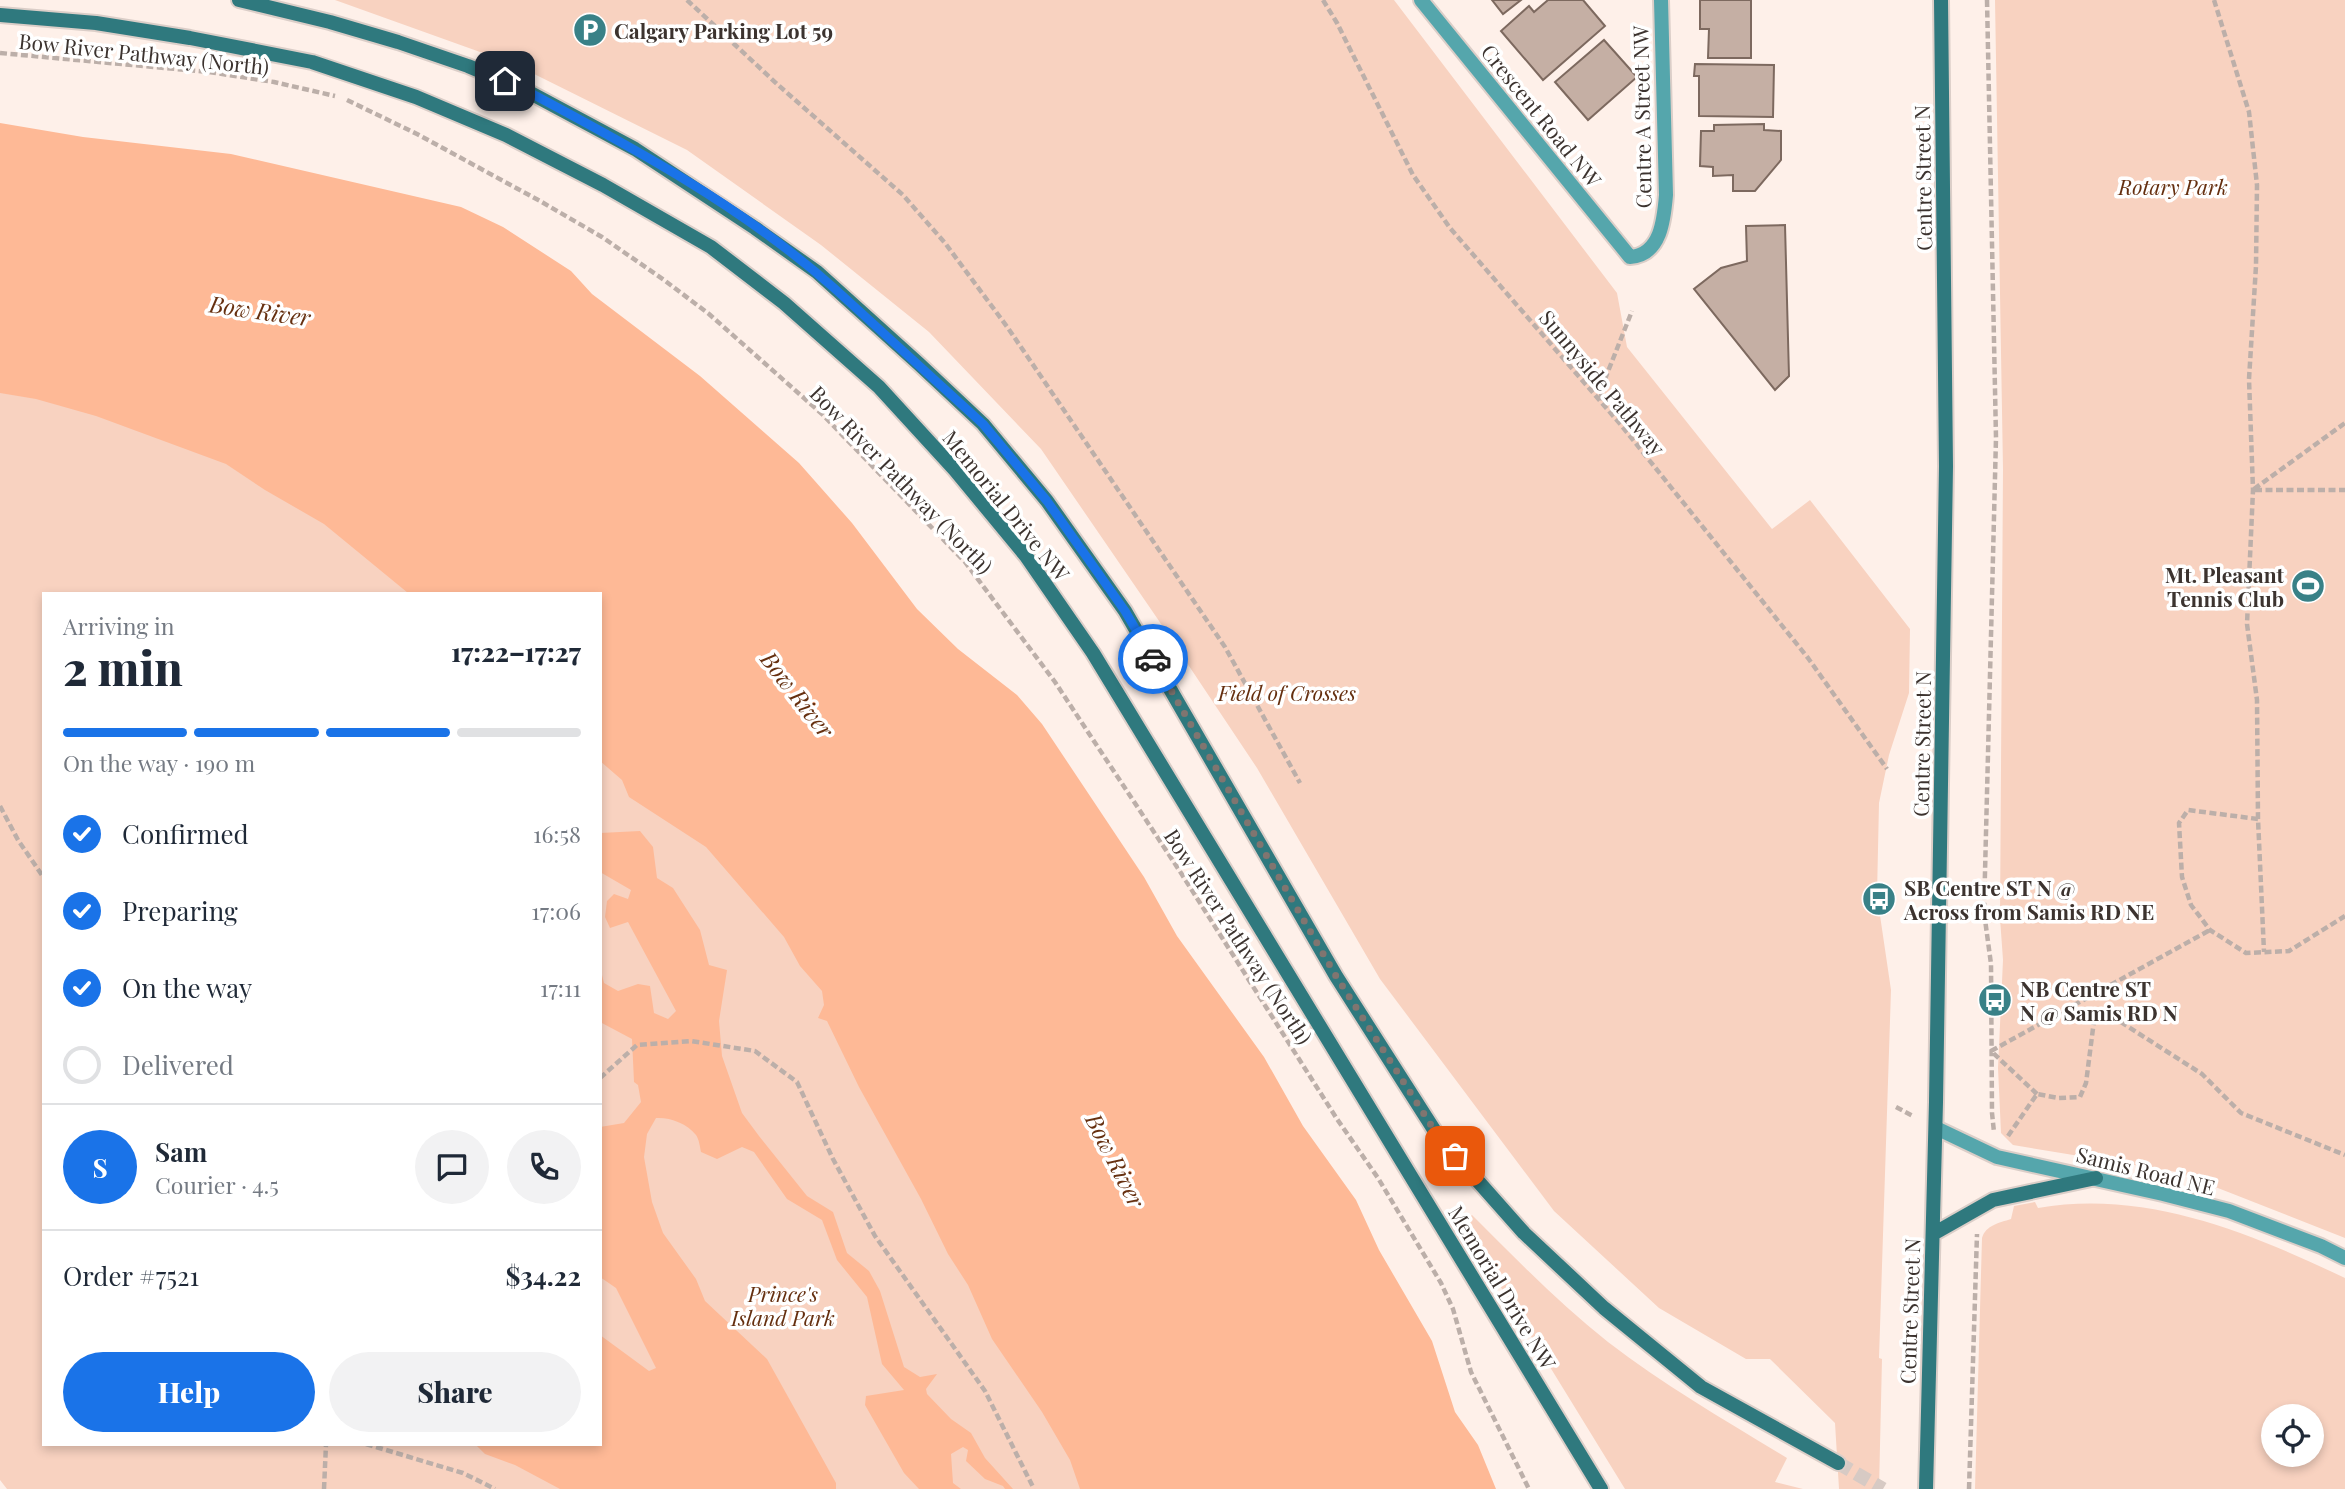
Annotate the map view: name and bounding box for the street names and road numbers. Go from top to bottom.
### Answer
street label: Centre A Street NW [1625,24,1657,209]
street label: Bow River Pathway (North) [17,26,271,80]
street label: Crescent Road NW [1476,38,1609,193]
street label: Centre Street N [1907,105,1937,251]
street label: Sunnyside Pathway [1534,303,1672,461]
street label: Bow River Pathway (North) [805,379,999,579]
street label: Memorial Drive NW [937,424,1077,587]
street label: Centre Street N [1906,671,1936,817]
street label: Bow River Pathway (North) [1159,823,1319,1049]
street label: Samis Road NE [2074,1139,2218,1201]
street label: Memorial Drive NW [1443,1200,1563,1375]
street label: Centre Street N [1892,1237,1926,1384]

